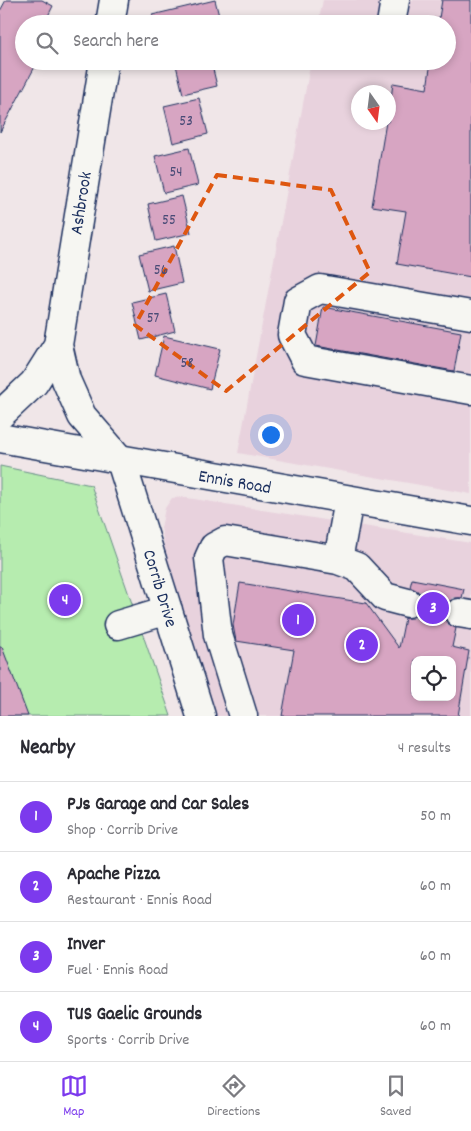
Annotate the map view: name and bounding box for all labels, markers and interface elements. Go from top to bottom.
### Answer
search box [15,15,456,70]
icon: search [33,29,61,57]
text: Search here [73,29,159,56]
north arrow [351,85,396,130]
house number: 53 [179,111,193,133]
house number: 54 [169,162,183,184]
street label: Ashbrook [65,170,100,237]
house number: 55 [162,210,176,232]
house number: 56 [154,260,168,282]
house number: 57 [147,308,160,330]
house number: 58 [181,353,193,375]
your location [258,422,284,448]
street label: Ennis Road [196,465,273,502]
street label: Corrib Drive [135,547,182,631]
pin: 4 [49,581,81,619]
pin: 3 [417,589,449,627]
pin: 1 [282,601,314,639]
pin: 2 [346,626,378,664]
map controls [411,656,456,701]
button: locate [411,656,456,701]
text: Nearby [20,734,75,764]
text: 4 results [398,737,451,760]
text: PJs Garage and Car Sales [67,792,249,819]
text: 1 [34,805,38,828]
text: 50 m [420,805,451,828]
text: Shop · Corrib Drive [67,819,178,842]
text: Apache Pizza [67,862,160,889]
text: 2 [33,875,40,898]
text: 60 m [420,875,451,898]
text: Restaurant · Ennis Road [67,889,212,912]
text: Inver [67,932,105,959]
text: 3 [32,945,40,968]
text: 60 m [420,945,451,968]
text: Fuel · Ennis Road [67,959,168,982]
text: TUS Gaelic Grounds [67,1002,202,1029]
text: 4 [33,1015,39,1038]
text: 60 m [420,1015,451,1038]
text: Sports · Corrib Drive [67,1029,189,1052]
tab: Map [60,1072,88,1122]
tab: Directions [207,1072,260,1122]
tab: Saved [380,1072,411,1122]

